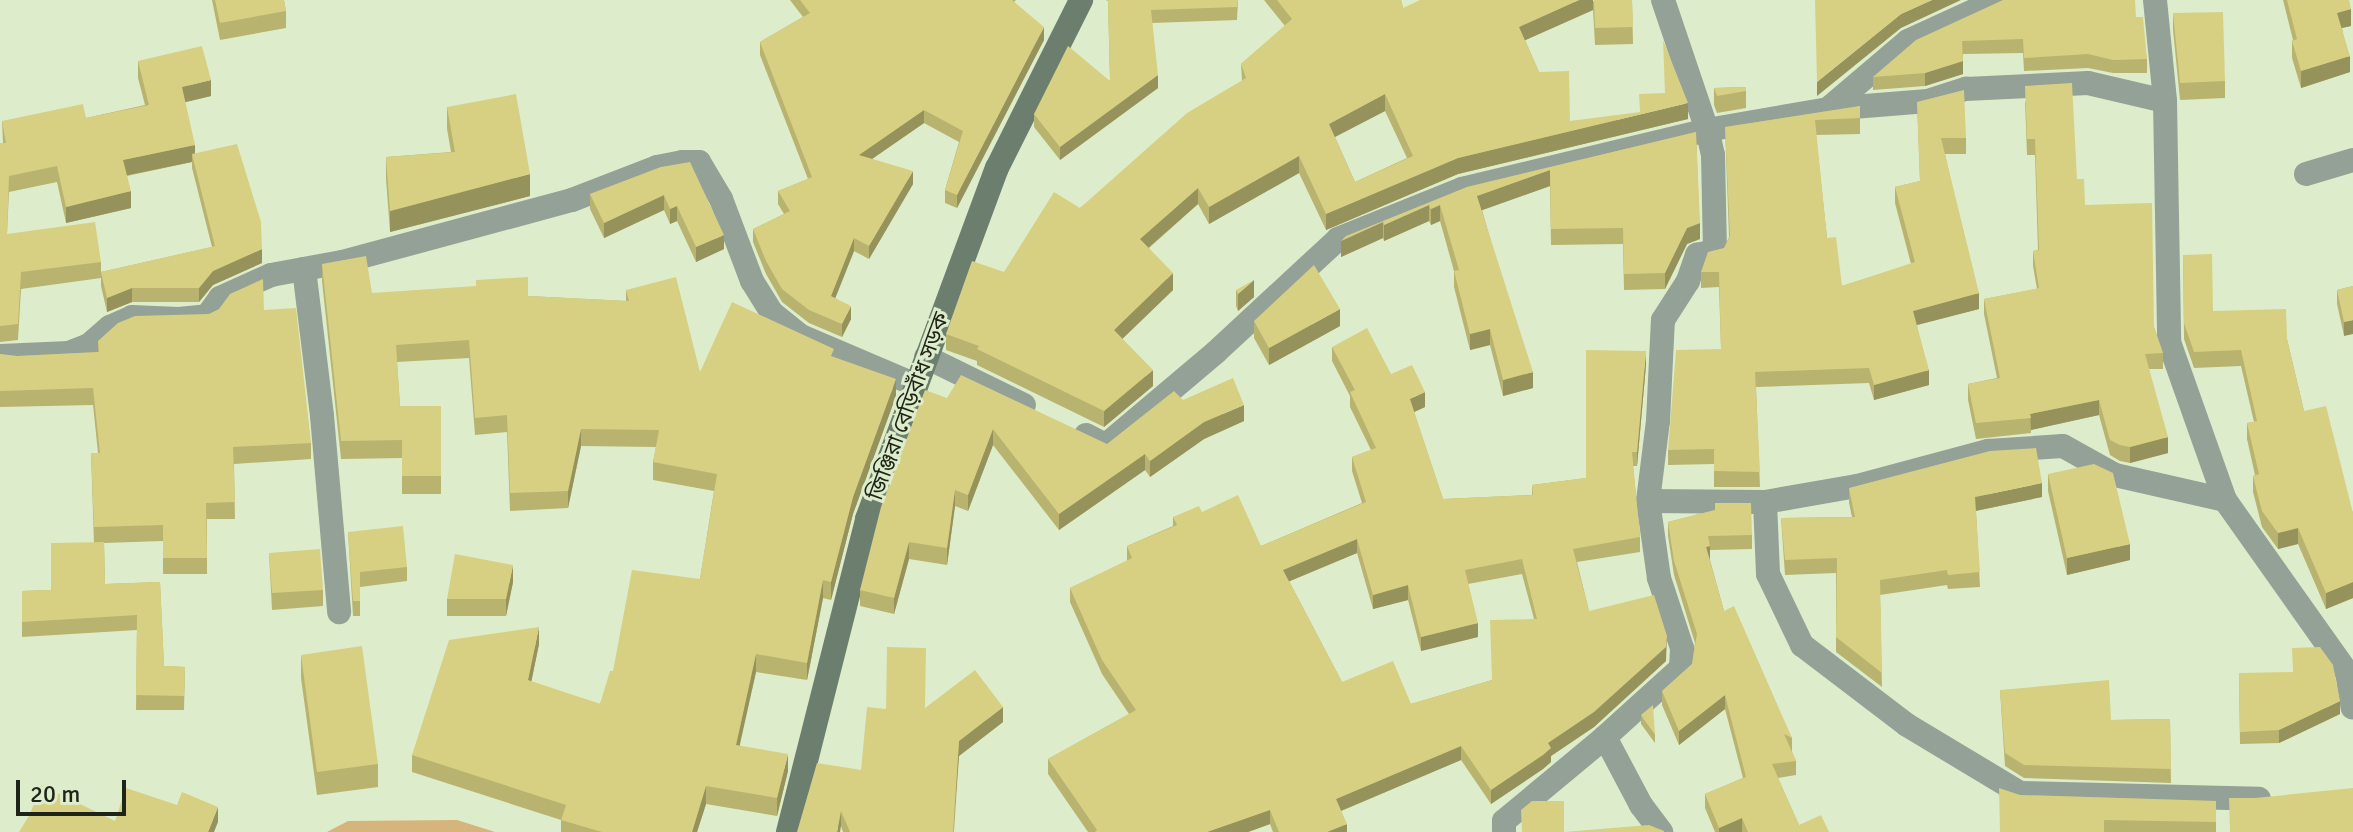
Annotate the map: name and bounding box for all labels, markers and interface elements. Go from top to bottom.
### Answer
street label: জিঞ্জিরা বেড়িবাঁধ সড়ক [862,309,954,503]
scale bar [20,764,130,814]
text: 20 m [30,779,80,809]

